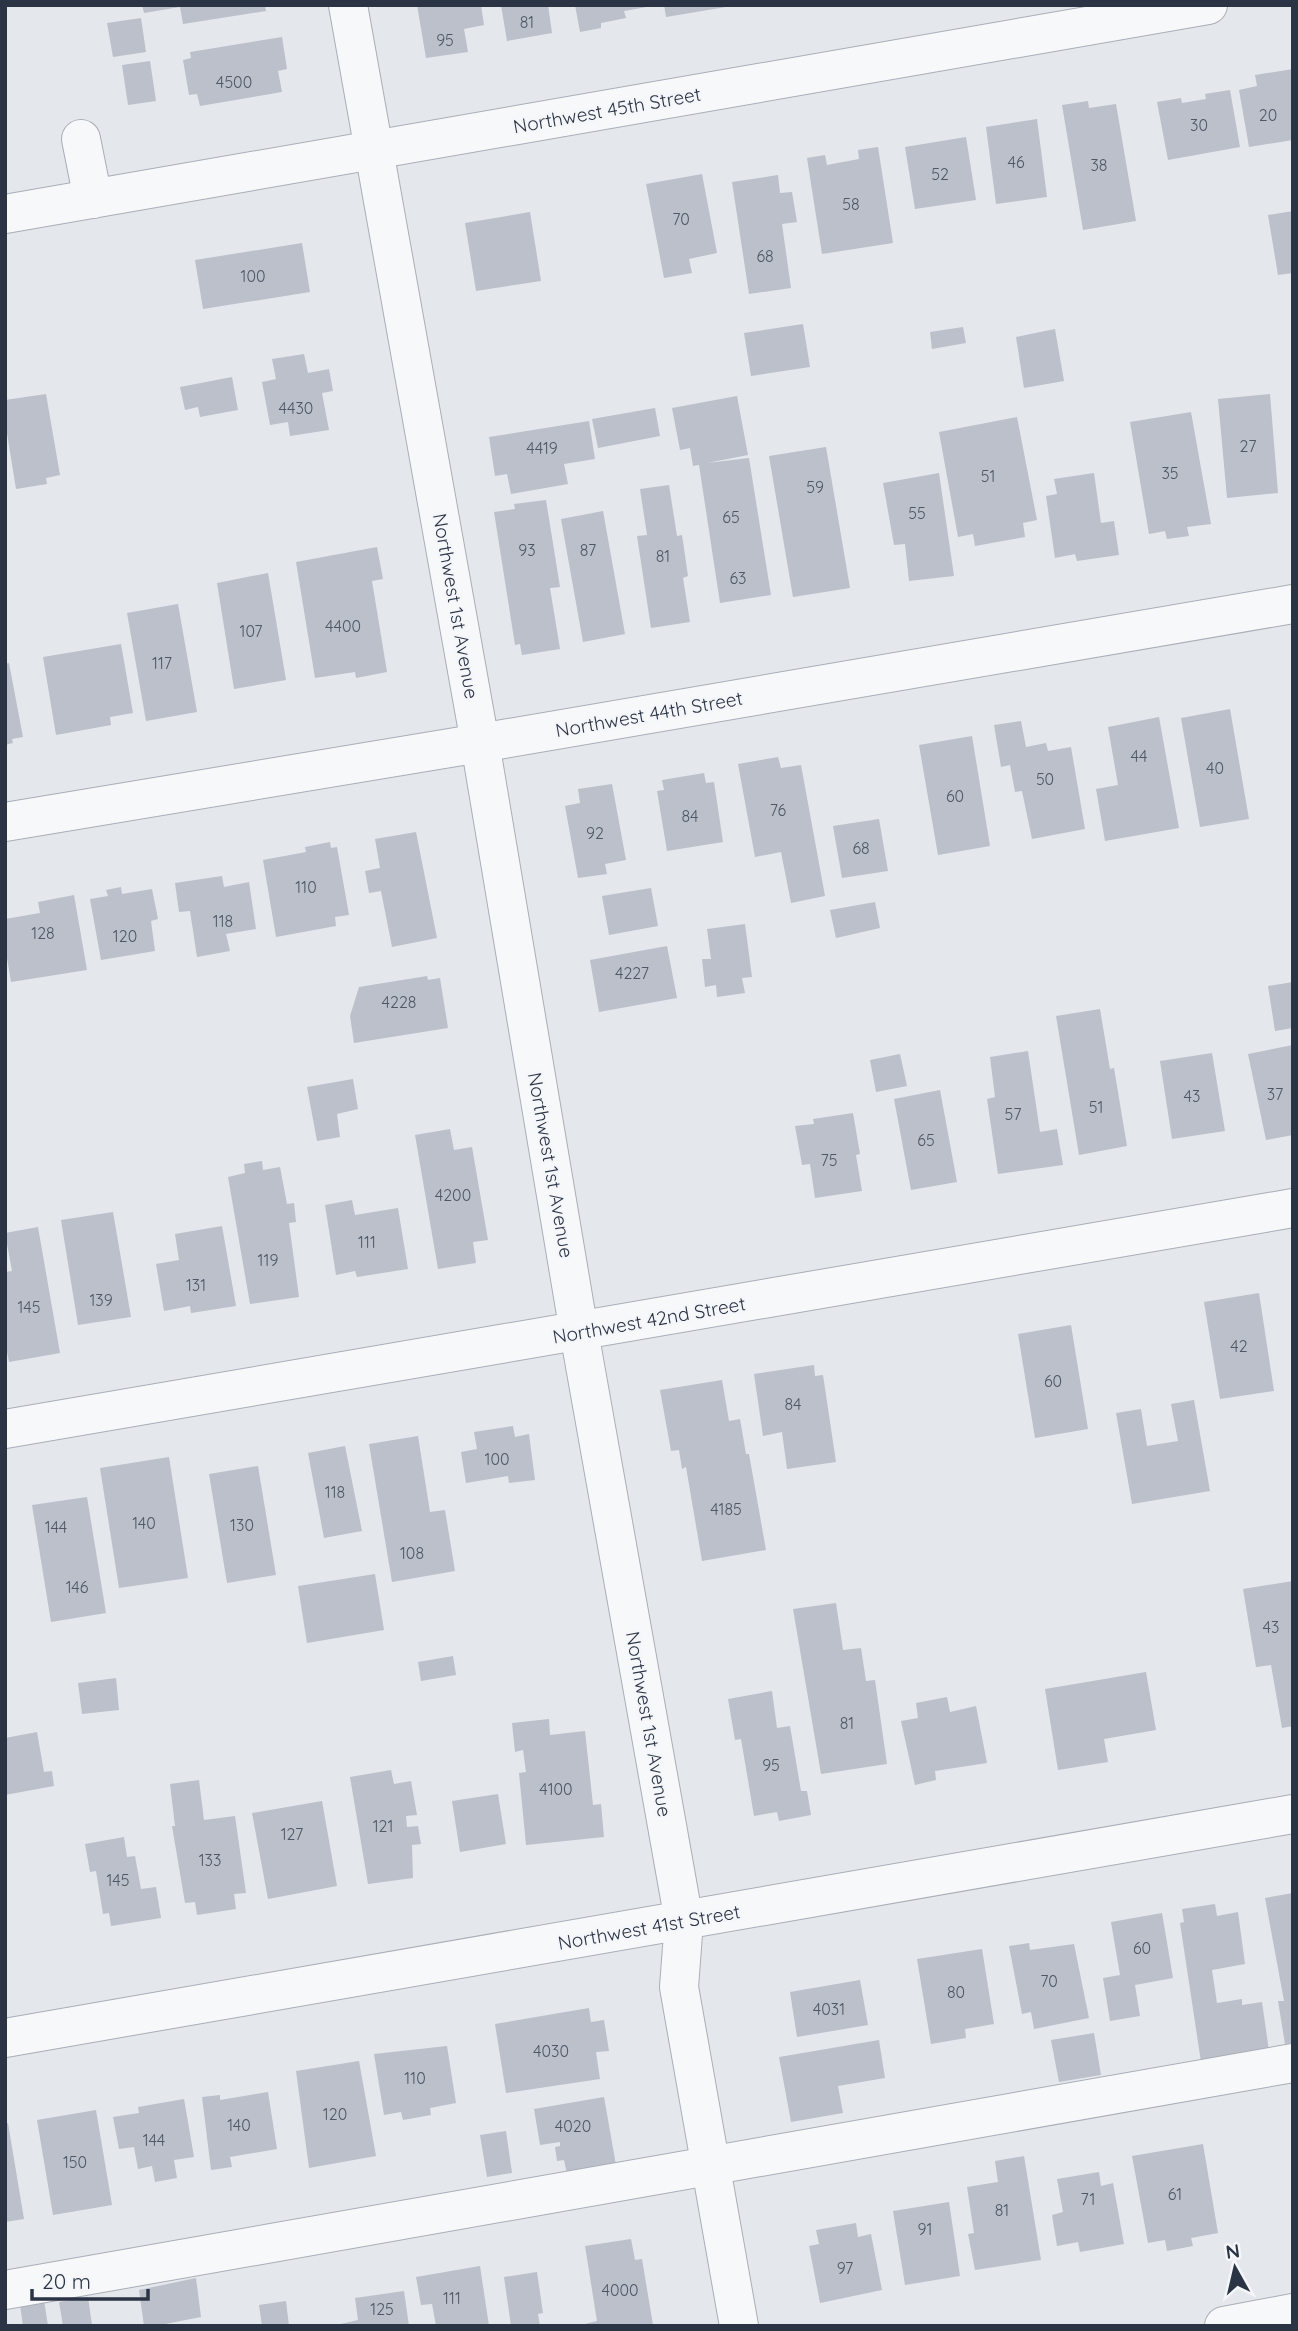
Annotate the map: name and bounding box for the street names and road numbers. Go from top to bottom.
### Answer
street label: Northwest 45th Street [511,82,703,138]
street label: Northwest 1st Avenue [428,511,484,701]
street label: Northwest 44th Street [553,686,745,742]
street label: Northwest 1st Avenue [523,1070,579,1260]
street label: Northwest 42nd Street [551,1291,747,1349]
street label: Northwest 1st Avenue [621,1629,677,1819]
street label: Northwest 41st Street [556,1899,742,1955]

